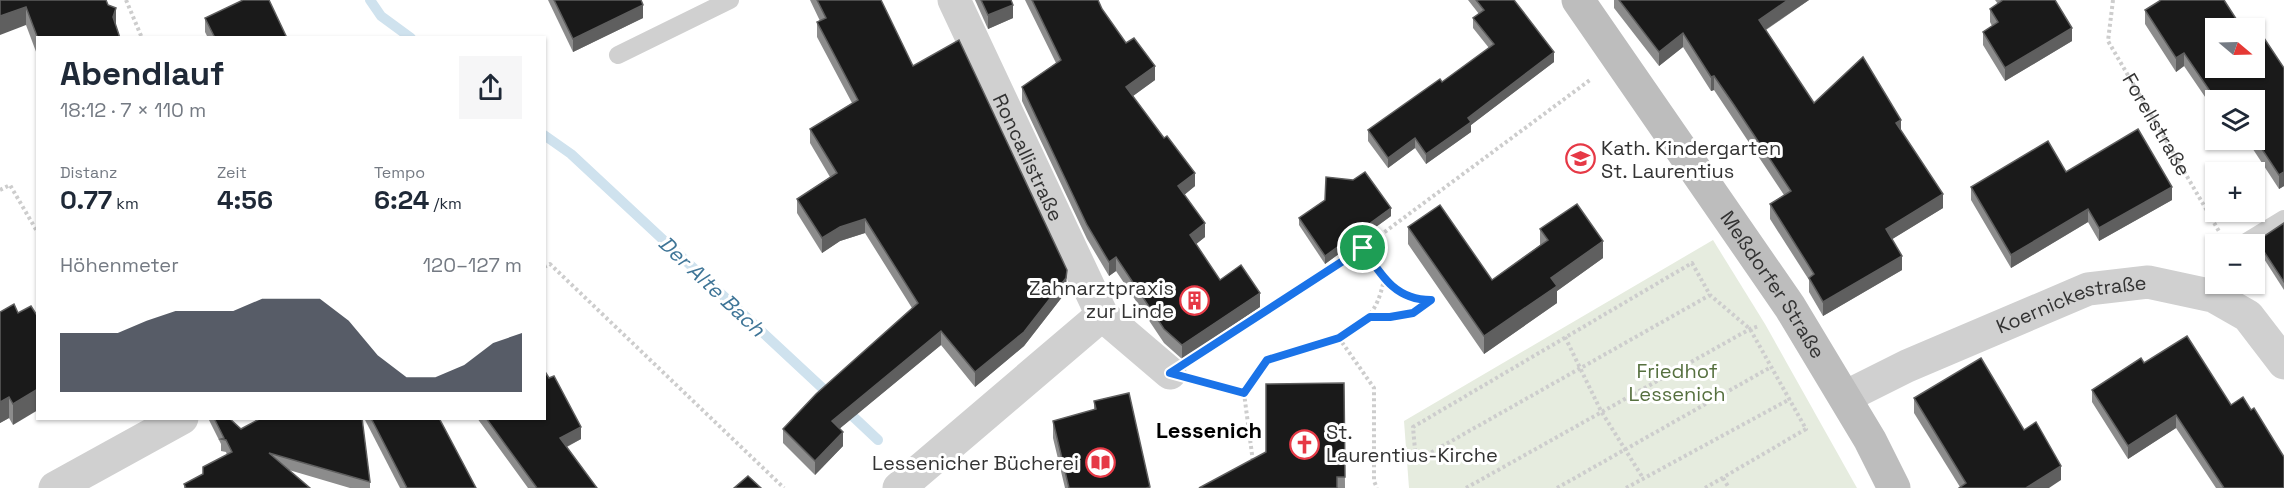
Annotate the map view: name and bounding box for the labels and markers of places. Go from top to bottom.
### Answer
place label: Kath. Kindergarten St. Laurentius [1601,135,1781,184]
school or university icon: Kath. Kindergarten St. Laurentius [1564,143,1596,175]
pin [1337,222,1388,273]
place label: Zahnarztpraxis zur Linde [1029,275,1174,324]
building icon: Zahnarztpraxis zur Linde [1179,284,1211,316]
place label: St. Laurentius-Kirche [1326,419,1498,468]
church icon: St. Laurentius-Kirche [1289,428,1321,460]
library icon: Lessenicher Bücherei [1084,447,1116,479]
place label: Lessenicher Bücherei [872,450,1079,476]

